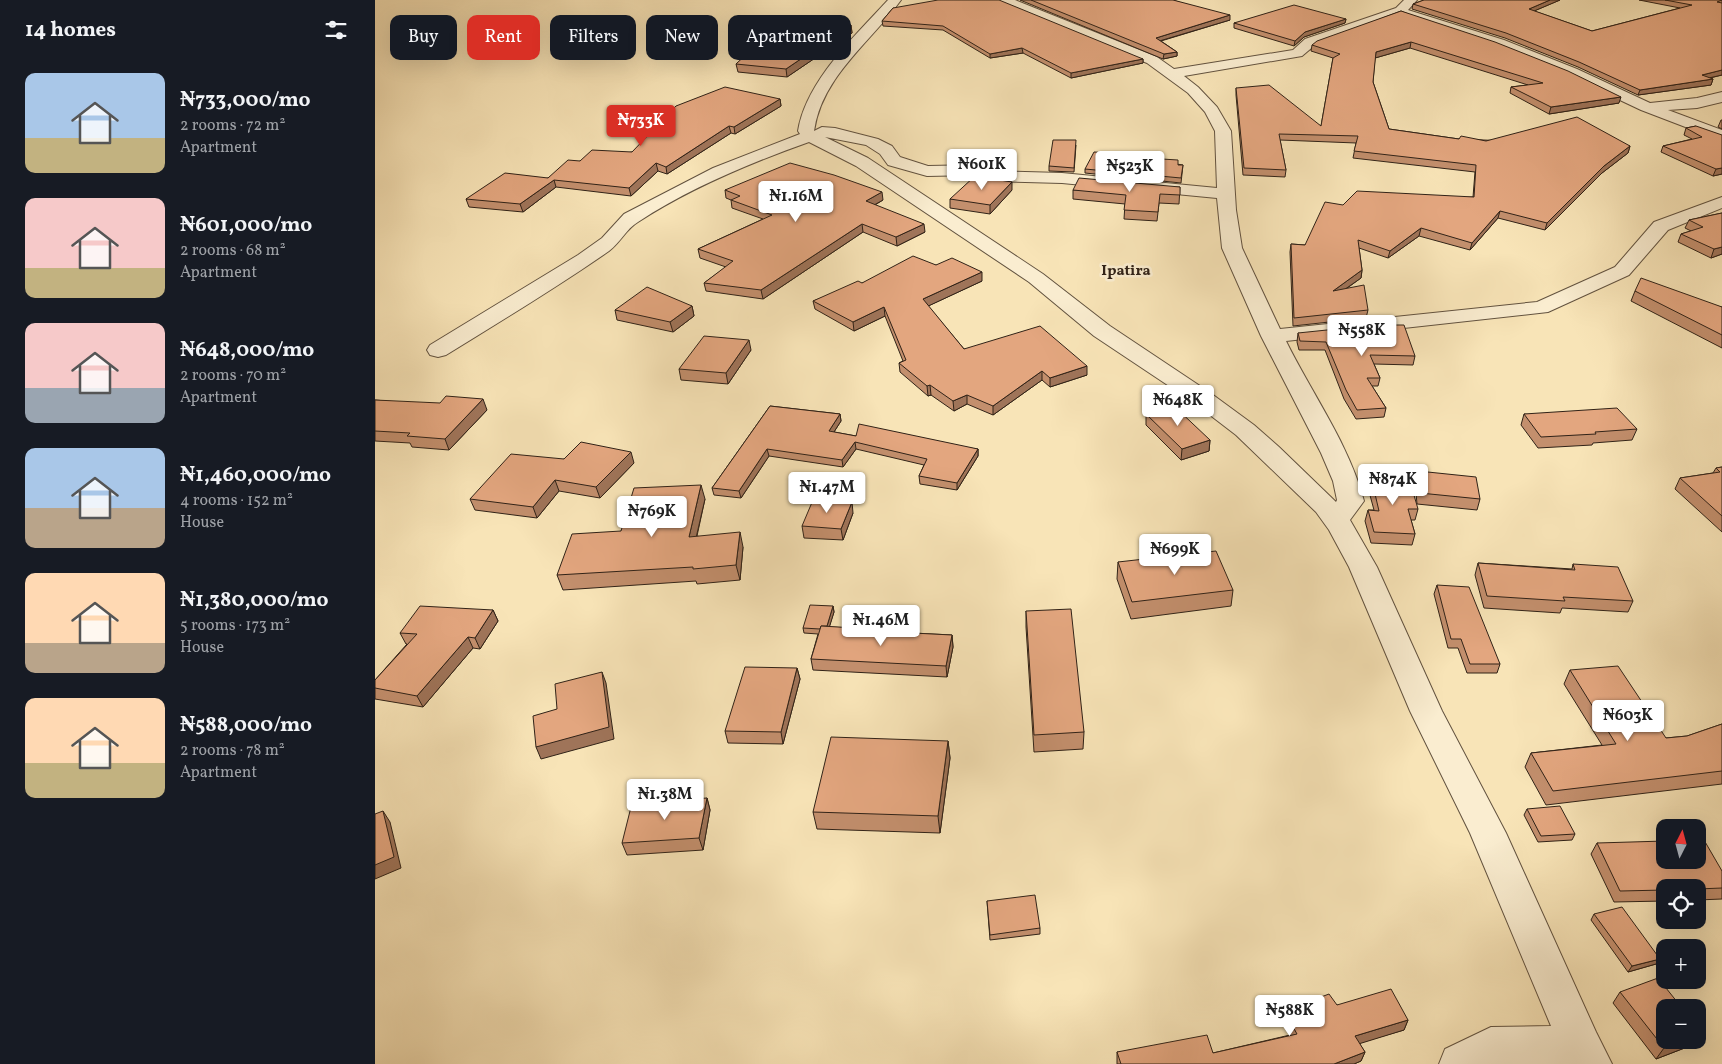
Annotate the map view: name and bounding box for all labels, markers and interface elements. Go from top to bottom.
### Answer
chip: Buy [390,15,457,60]
chip: Rent [467,15,540,60]
chip: Filters [550,15,636,60]
chip: New [646,15,718,60]
chip: Apartment [728,15,851,60]
text: 14 homes [25,16,116,45]
icon: filters [322,16,350,44]
text: ₦733,000/mo [180,86,310,115]
icon: home [65,93,125,153]
pin: ₦733K [606,104,676,147]
text: ₦733K [618,110,664,132]
text: 2 rooms · 72 m² [180,115,285,137]
text: Apartment [180,137,257,159]
pin: ₦601K [947,148,1017,191]
pin: ₦523K [1095,150,1165,193]
text: ₦601K [958,154,1006,176]
text: ₦523K [1106,156,1154,178]
pin: ₦1.16M [755,180,837,223]
text: ₦1.16M [769,186,823,208]
text: ₦601,000/mo [180,211,312,240]
icon: home [65,218,125,278]
text: 2 rooms · 68 m² [180,240,286,262]
district label: Ipatira [1101,261,1151,282]
text: Apartment [180,262,257,284]
pin: ₦558K [1327,314,1397,357]
text: ₦558K [1338,320,1386,342]
text: ₦648,000/mo [180,336,314,365]
icon: home [65,343,125,403]
text: 2 rooms · 70 m² [180,365,286,387]
pin: ₦648K [1143,384,1213,427]
text: Apartment [180,387,257,409]
text: ₦648K [1153,390,1203,412]
text: ₦1,460,000/mo [180,461,331,490]
pin: ₦874K [1358,464,1428,506]
icon: home [65,468,125,528]
text: ₦874K [1369,469,1417,491]
pin: ₦1.47M [786,472,868,514]
text: ₦1.47M [799,477,855,499]
text: 4 rooms · 152 m² [180,490,293,512]
pin: ₦769K [617,496,687,538]
text: ₦769K [628,501,676,523]
text: House [180,512,224,534]
pin: ₦699K [1140,534,1210,576]
text: ₦699K [1150,539,1200,561]
text: ₦1,380,000/mo [180,586,329,615]
icon: home [65,593,125,653]
pin: ₦1.46M [840,604,922,647]
text: ₦1.46M [853,610,909,632]
text: 5 rooms · 173 m² [180,615,290,637]
text: House [180,637,224,659]
pin: ₦603K [1593,700,1663,742]
text: ₦603K [1603,705,1653,727]
text: ₦588,000/mo [180,711,312,740]
icon: home [65,718,125,778]
text: 2 rooms · 78 m² [180,740,285,762]
text: Apartment [180,762,257,784]
pin: ₦1.38M [624,778,706,821]
text: ₦1.38M [638,784,692,806]
north arrow [1656,819,1706,869]
map controls [1656,819,1706,1049]
button: locate [1656,879,1706,929]
button: + [1656,939,1706,989]
pin: ₦588K [1255,994,1325,1037]
button: − [1656,999,1706,1049]
text: ₦588K [1266,1000,1314,1022]

